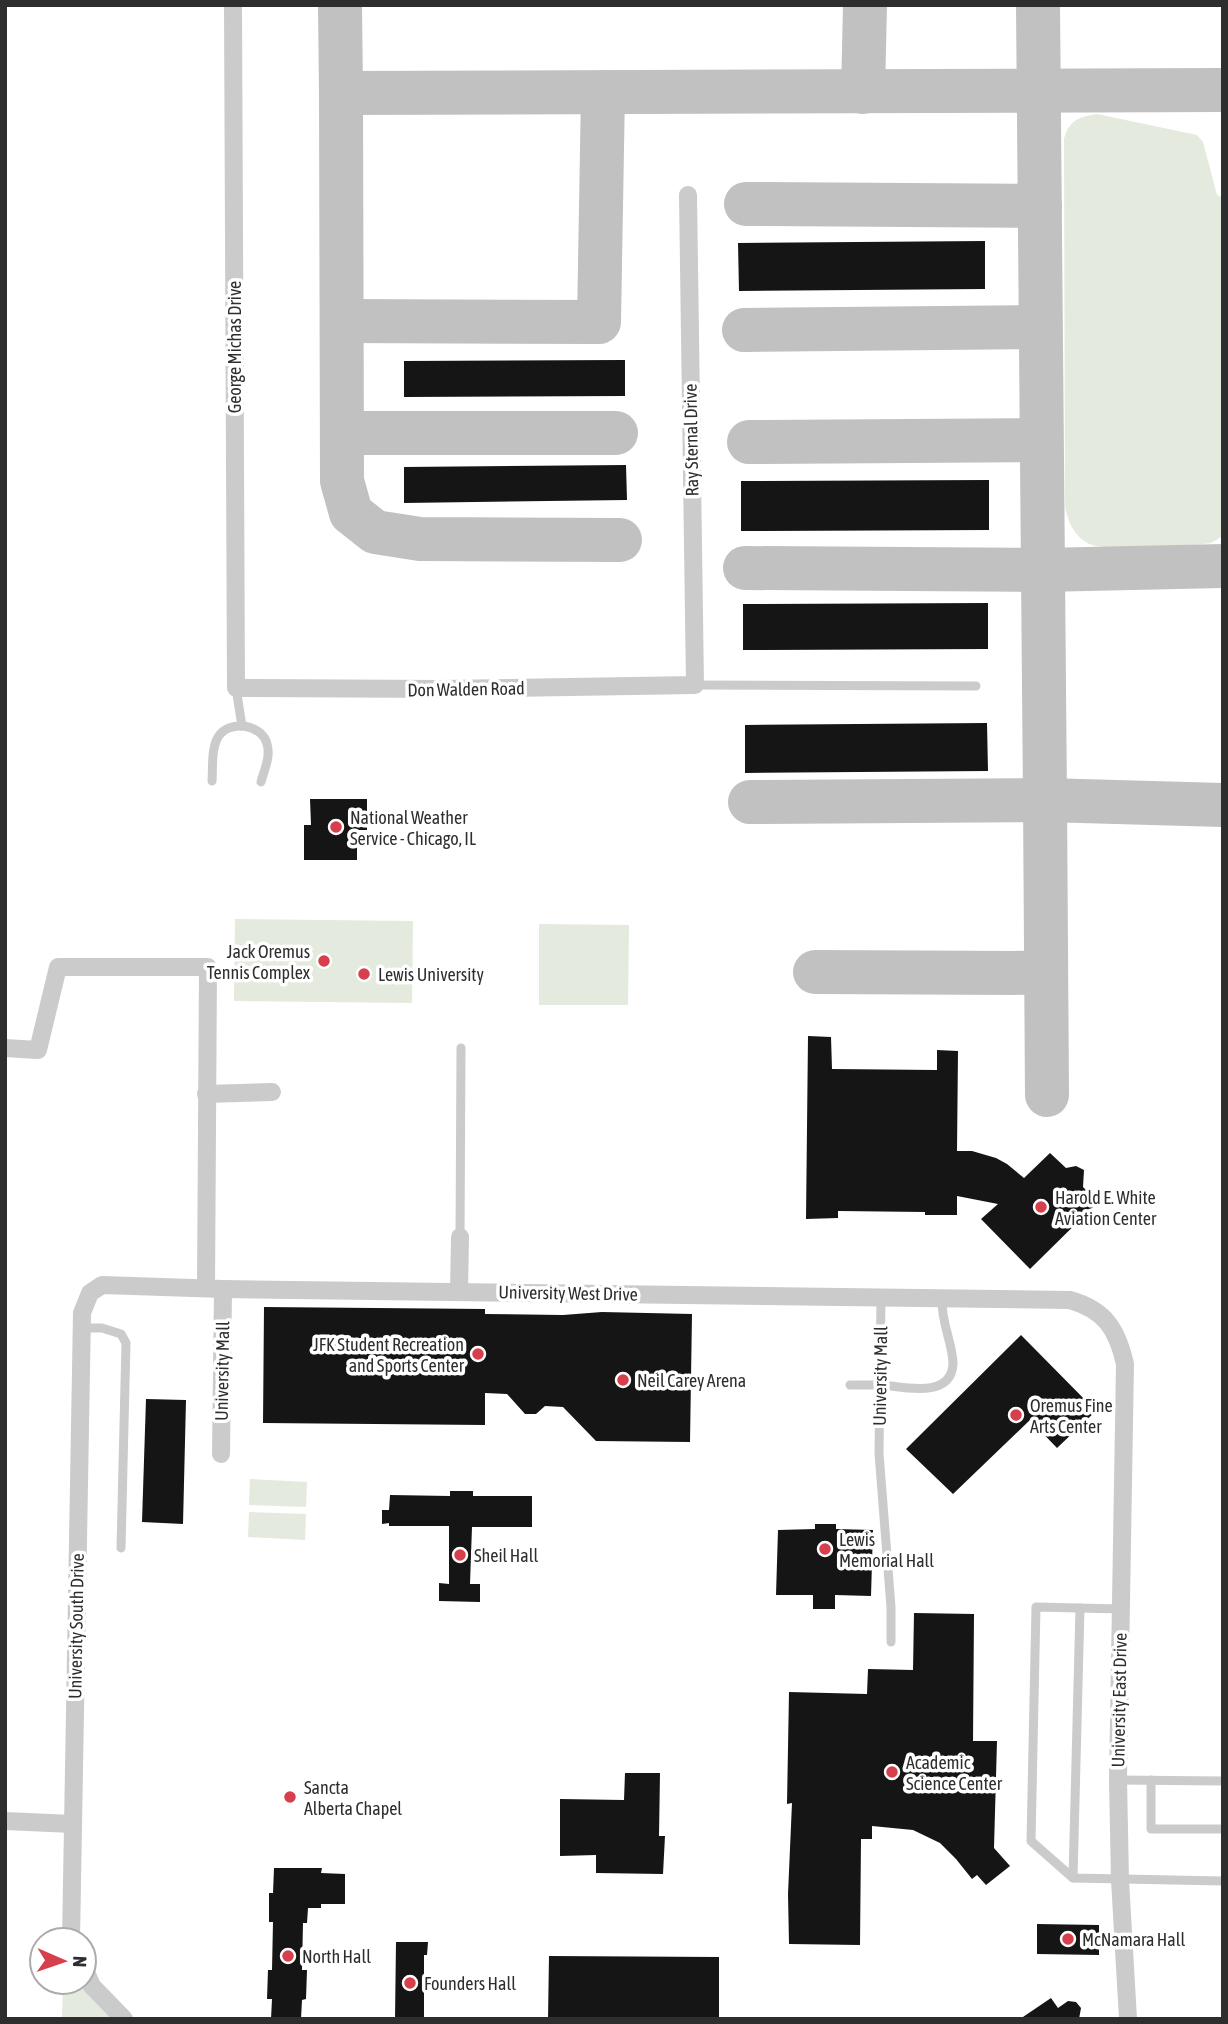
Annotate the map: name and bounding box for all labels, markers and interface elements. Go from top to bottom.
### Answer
street label: George Michas Drive [224,281,245,413]
street label: Ray Sternal Drive [680,384,702,496]
street label: Don Walden Road [407,677,525,701]
place label: National Weather Service - Chicago, IL [350,807,476,849]
marker: National Weather Service - Chicago, IL [328,819,344,835]
place label: Jack Oremus Tennis Complex [207,941,310,983]
marker: Jack Oremus Tennis Complex [316,953,332,969]
place label: Lewis University [378,964,484,985]
marker: Lewis University [356,966,372,982]
place label: Harold E. White Aviation Center [1055,1187,1157,1229]
marker: Harold E. White Aviation Center [1033,1199,1049,1215]
street label: University West Drive [498,1281,638,1305]
street label: University Mall [211,1321,233,1421]
street label: University Mall [869,1326,891,1426]
place label: JFK Student Recreation and Sports Center [313,1334,465,1376]
marker: JFK Student Recreation and Sports Center [470,1346,486,1362]
place label: Neil Carey Arena [637,1370,746,1391]
marker: Neil Carey Arena [615,1372,631,1388]
place label: Oremus Fine Arts Center [1030,1395,1113,1437]
marker: Oremus Fine Arts Center [1008,1407,1024,1423]
place label: Lewis Memorial Hall [839,1529,934,1571]
marker: Lewis Memorial Hall [817,1541,833,1557]
place label: Sheil Hall [474,1545,538,1566]
marker: Sheil Hall [452,1547,468,1563]
street label: University South Drive [64,1553,88,1699]
street label: University East Drive [1107,1632,1131,1768]
place label: Academic Science Center [906,1752,1003,1794]
marker: Academic Science Center [884,1764,900,1780]
place label: Sancta Alberta Chapel [304,1777,402,1819]
marker: Sancta Alberta Chapel [282,1789,298,1805]
north arrow [28,1926,98,1996]
place label: McNamara Hall [1082,1929,1185,1950]
marker: McNamara Hall [1060,1931,1076,1947]
place label: North Hall [302,1946,371,1967]
marker: North Hall [280,1948,296,1964]
text: N [69,1956,91,1968]
place label: Founders Hall [424,1973,516,1994]
marker: Founders Hall [402,1975,418,1991]

